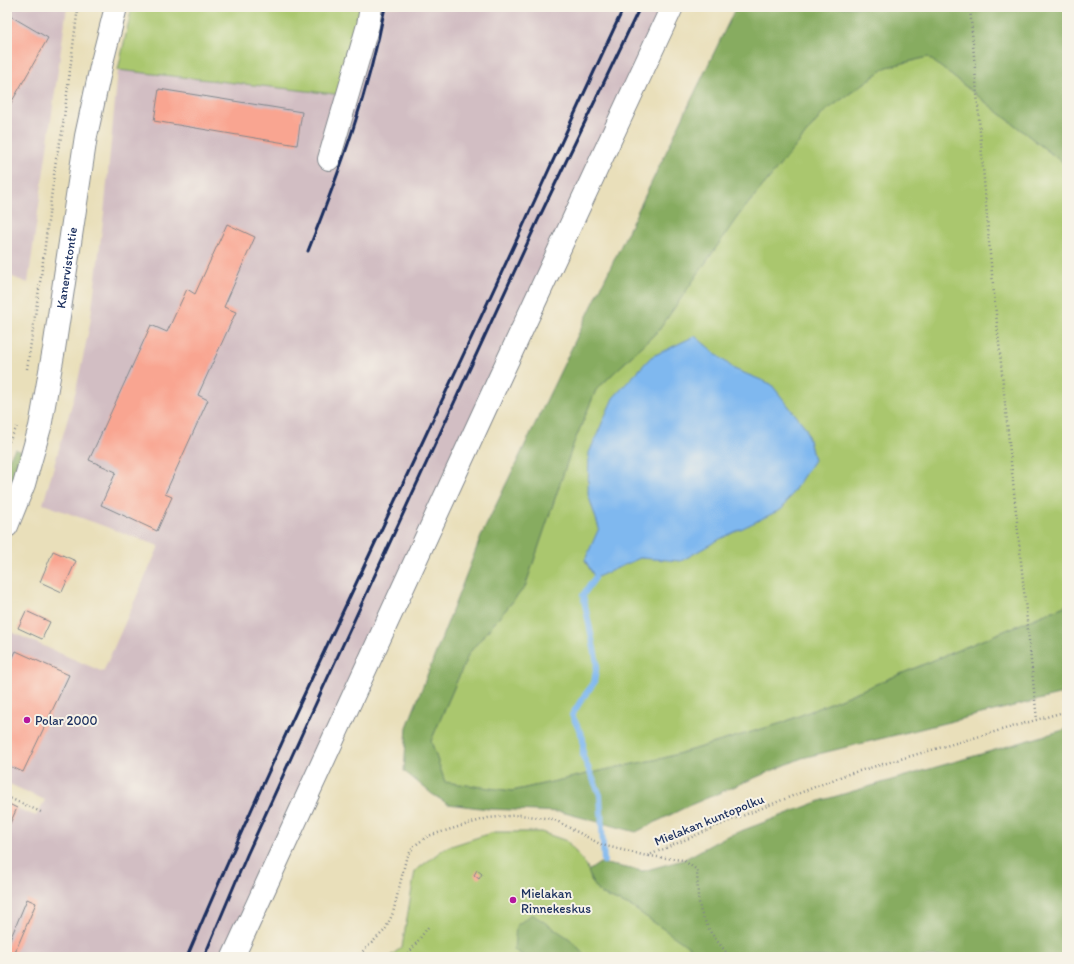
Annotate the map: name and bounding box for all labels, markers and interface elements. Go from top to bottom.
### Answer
street label: Kanervistontie [53,226,80,309]
place label: Polar 2000 [35,713,97,728]
marker: Polar 2000 [22,715,32,725]
street label: Mielakan kuntopolku [652,791,766,849]
place label: Mielakan Rinnekeskus [521,886,591,916]
marker: Mielakan Rinnekeskus [508,895,518,905]

